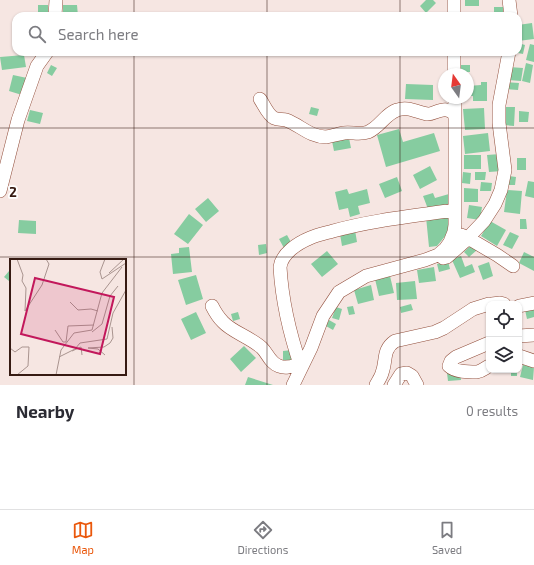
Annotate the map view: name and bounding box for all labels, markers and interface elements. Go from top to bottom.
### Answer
search box [12,12,522,56]
icon: search [26,23,48,45]
text: Search here [58,25,139,43]
north arrow [438,68,474,104]
text: 2 [9,184,17,200]
inset map [10,259,126,375]
map controls [486,301,522,373]
button: locate [486,301,522,337]
button: layers [486,337,522,373]
text: Nearby [16,401,74,421]
text: 0 results [466,403,518,419]
tab: Map [72,519,94,556]
tab: Directions [238,519,288,556]
tab: Saved [432,519,462,556]

